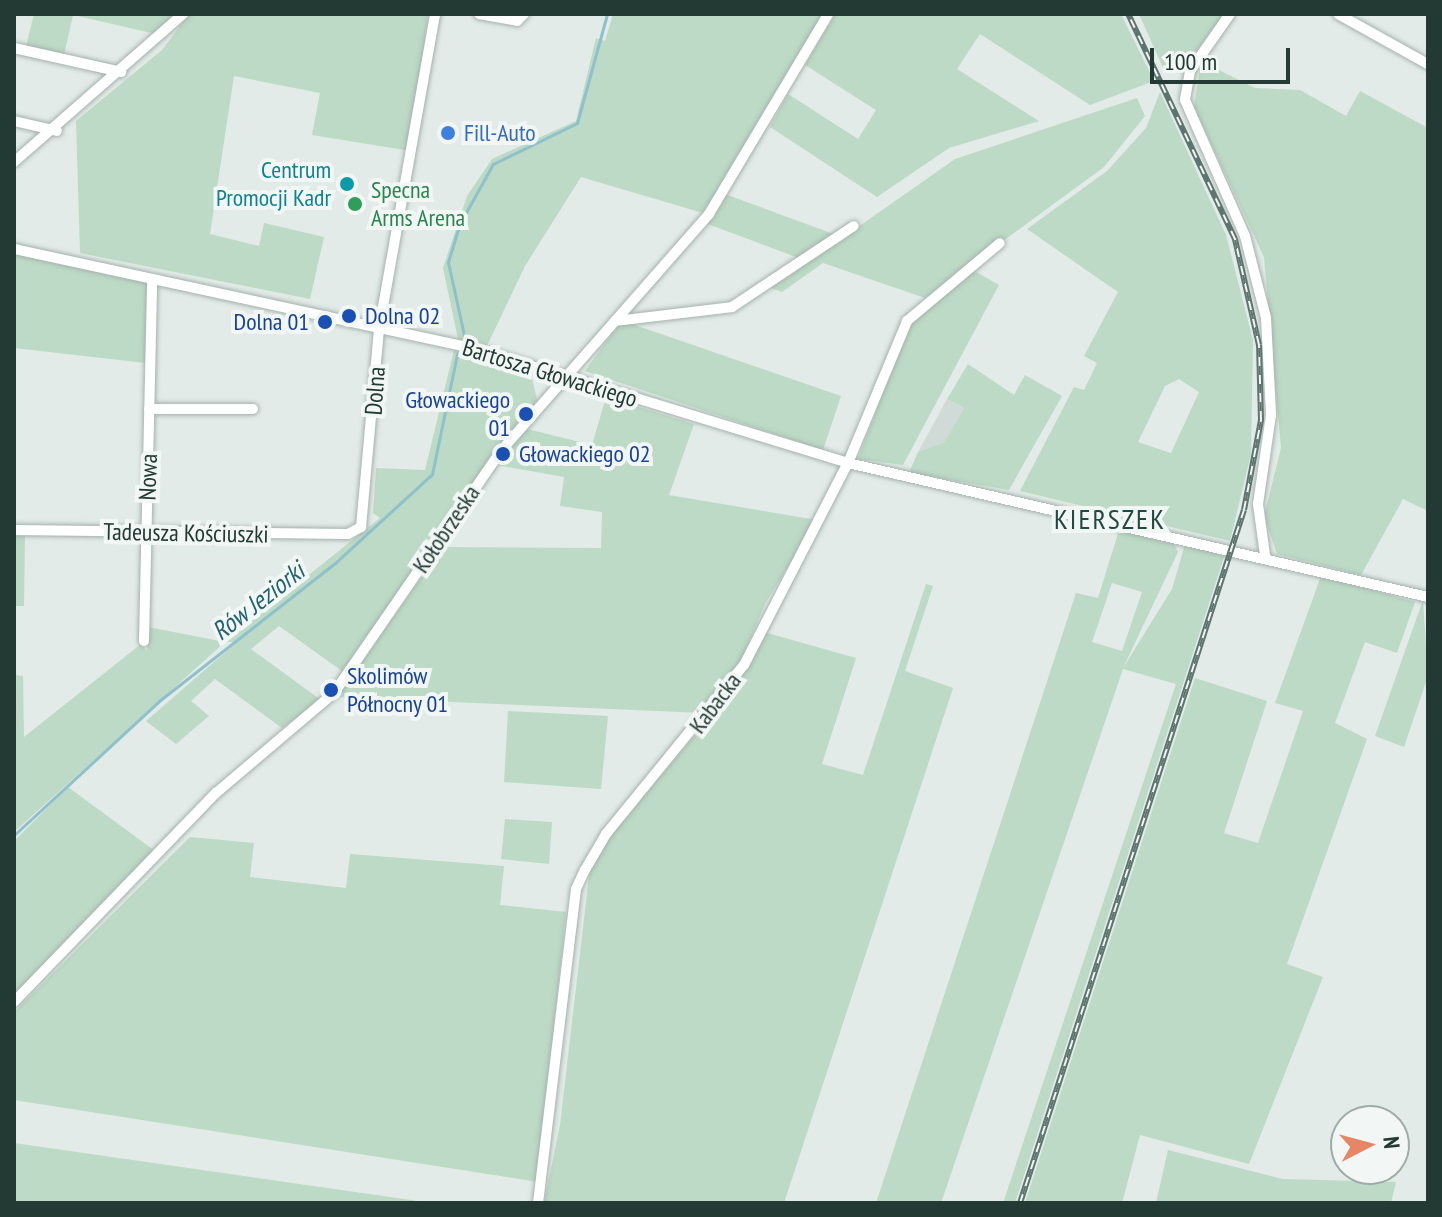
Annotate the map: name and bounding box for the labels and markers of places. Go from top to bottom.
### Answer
place label: Fill-Auto [464,119,536,147]
marker: Fill-Auto [439,124,457,142]
place label: Centrum Promocji Kadr [216,156,331,212]
marker: Centrum Promocji Kadr [338,175,356,193]
place label: Specna Arms Arena [371,176,466,232]
marker: Specna Arms Arena [346,195,364,213]
place label: Dolna 02 [365,302,440,330]
marker: Dolna 02 [340,307,358,325]
place label: Dolna 01 [234,308,309,336]
marker: Dolna 01 [316,313,334,331]
place label: Głowackiego 01 [405,386,510,442]
marker: Głowackiego 01 [517,405,535,423]
place label: Głowackiego 02 [519,440,651,468]
marker: Głowackiego 02 [494,445,512,463]
place label: Skolimów Północny 01 [347,662,449,718]
marker: Skolimów Północny 01 [322,681,340,699]

